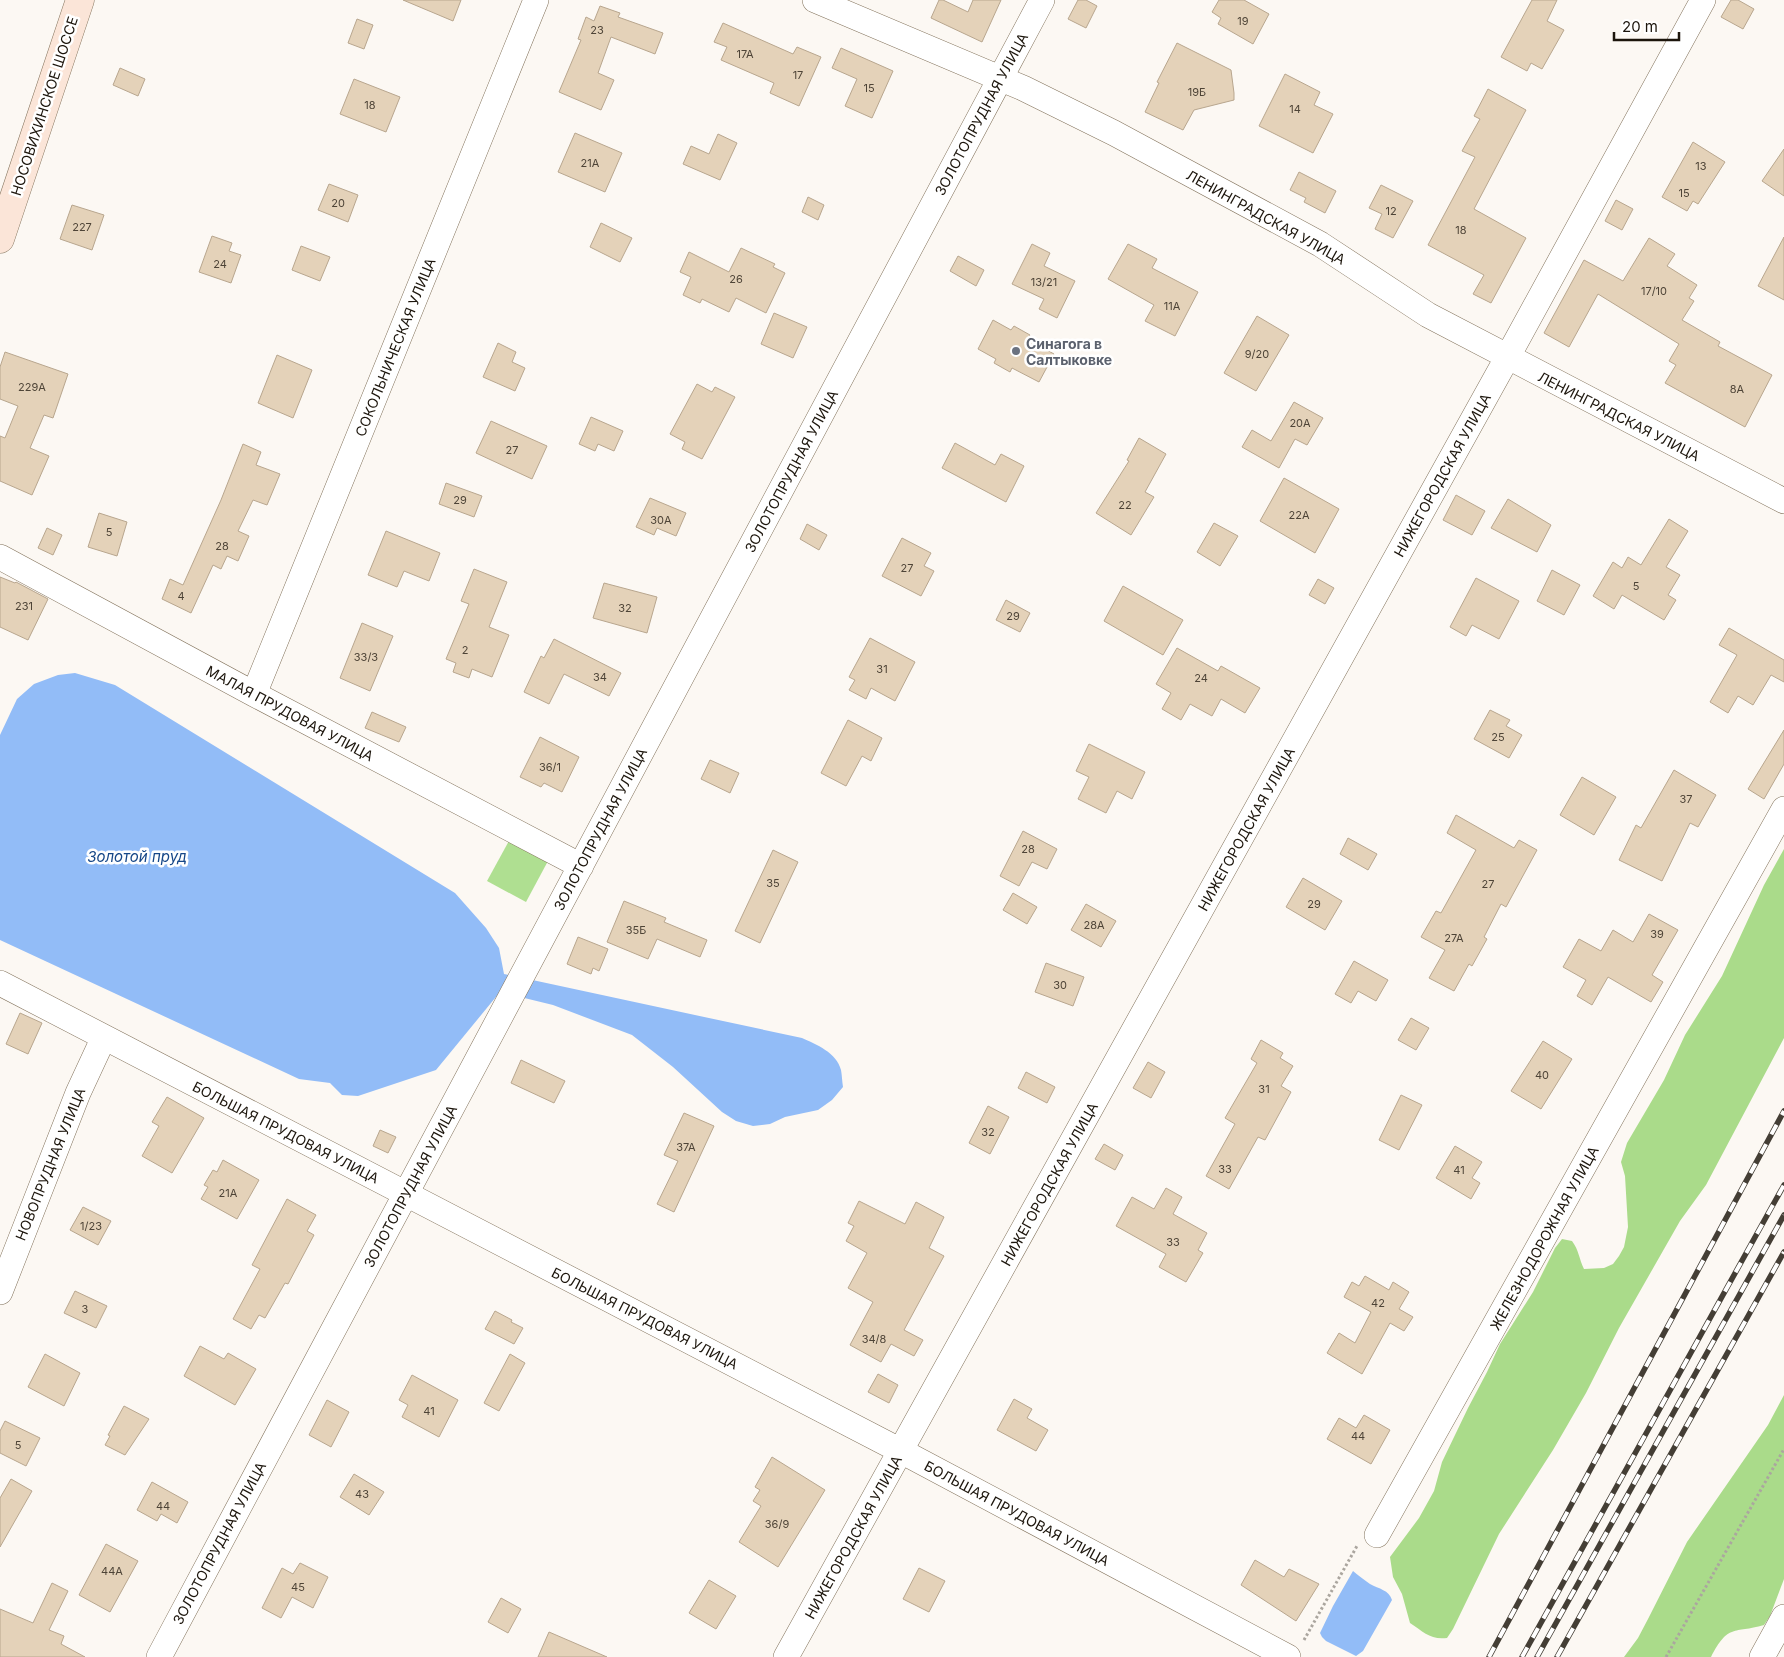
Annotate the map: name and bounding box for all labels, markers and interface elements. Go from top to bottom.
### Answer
scale bar [1614,10,1679,42]
street label: НОСОВИХИНСКОЕ ШОССЕ [7,14,81,198]
house number: 19 [1237,14,1249,28]
text: 20 m [1622,17,1658,36]
house number: 23 [590,23,604,37]
street label: ЗОЛОТОПРУДНАЯ УЛИЦА [931,30,1031,198]
house number: 17А [736,47,754,61]
house number: 17 [793,68,803,82]
house number: 15 [863,81,875,95]
house number: 19Б [1188,85,1206,99]
house number: 18 [364,98,376,112]
house number: 14 [1289,102,1301,116]
house number: 21А [581,156,600,170]
house number: 13 [1695,159,1707,173]
street label: ЛЕНИНГРАДСКАЯ УЛИЦА [1184,166,1349,268]
house number: 15 [1678,186,1690,200]
house number: 20 [331,196,345,210]
house number: 12 [1385,204,1397,218]
house number: 227 [72,220,92,234]
house number: 18 [1455,223,1467,237]
street label: СОКОЛЬНИЧЕСКАЯ УЛИЦА [351,255,439,439]
house number: 24 [213,257,227,271]
house number: 26 [729,272,743,286]
house number: 13/21 [1031,275,1057,289]
house number: 17/10 [1641,284,1667,298]
house number: 11А [1164,299,1181,313]
place label: Синагога в Салтыковке [1026,335,1112,368]
marker: Синагога в Салтыковке [1010,345,1022,357]
house number: 9/20 [1245,347,1269,361]
street label: ЛЕНИНГРАДСКАЯ УЛИЦА [1535,368,1703,464]
house number: 229А [18,380,46,394]
house number: 8А [1730,382,1745,396]
street label: ЗОЛОТОПРУДНАЯ УЛИЦА [741,387,841,555]
street label: НИЖЕГОРОДСКАЯ УЛИЦА [1390,390,1494,560]
house number: 20А [1289,416,1311,430]
house number: 27 [506,443,518,457]
house number: 29 [453,493,467,507]
house number: 22 [1118,498,1132,512]
house number: 22А [1288,508,1310,522]
house number: 30А [650,513,672,527]
house number: 5 [106,525,113,539]
house number: 28 [215,539,229,553]
house number: 27 [901,561,913,575]
house number: 5 [1633,579,1640,593]
house number: 4 [177,589,185,603]
house number: 231 [15,599,33,613]
house number: 32 [618,601,632,615]
house number: 29 [1006,609,1020,623]
house number: 2 [462,643,468,657]
house number: 33/3 [354,650,378,664]
street label: МАЛАЯ ПРУДОВАЯ УЛИЦА [203,662,377,765]
house number: 31 [876,662,888,676]
house number: 34 [593,670,607,684]
house number: 24 [1194,671,1208,685]
house number: 25 [1491,730,1505,744]
street label: НИЖЕГОРОДСКАЯ УЛИЦА [1194,744,1298,914]
street label: ЗОЛОТОПРУДНАЯ УЛИЦА [550,745,650,913]
house number: 36/1 [539,760,561,774]
house number: 37 [1679,792,1693,806]
house number: 28 [1021,842,1035,856]
water label: Золотой пруд [87,847,187,866]
house number: 35 [766,876,780,890]
house number: 27 [1482,877,1494,891]
house number: 29 [1307,897,1321,911]
house number: 28А [1083,918,1105,932]
house number: 35Б [626,923,646,937]
house number: 39 [1650,927,1664,941]
house number: 27А [1444,931,1464,945]
house number: 30 [1053,978,1067,992]
house number: 40 [1535,1068,1549,1082]
street label: БОЛЬШАЯ ПРУДОВАЯ УЛИЦА [190,1077,382,1187]
house number: 31 [1258,1082,1270,1096]
street label: НОВОПРУДНАЯ УЛИЦА [12,1085,89,1243]
street label: НИЖЕГОРОДСКАЯ УЛИЦА [997,1099,1101,1269]
street label: ЗОЛОТОПРУДНАЯ УЛИЦА [360,1102,460,1270]
house number: 32 [981,1125,995,1139]
house number: 37А [676,1140,696,1154]
street label: ЖЕЛЕЗНОДОРОЖНАЯ УЛИЦА [1486,1143,1602,1333]
house number: 33 [1218,1162,1232,1176]
house number: 41 [1453,1163,1465,1177]
house number: 21А [219,1186,238,1200]
house number: 1/23 [80,1219,102,1233]
house number: 33 [1166,1235,1180,1249]
street label: БОЛЬШАЯ ПРУДОВАЯ УЛИЦА [549,1263,741,1373]
house number: 42 [1371,1296,1385,1310]
house number: 3 [82,1302,89,1316]
house number: 34/8 [862,1332,887,1346]
house number: 41 [423,1404,435,1418]
house number: 44 [1351,1429,1365,1443]
house number: 5 [15,1438,22,1452]
street label: НИЖЕГОРОДСКАЯ УЛИЦА [801,1452,905,1622]
street label: БОЛЬШАЯ ПРУДОВАЯ УЛИЦА [922,1457,1113,1569]
street label: ЗОЛОТОПРУДНАЯ УЛИЦА [169,1459,269,1627]
house number: 43 [355,1487,369,1501]
house number: 44 [156,1499,170,1513]
house number: 36/9 [765,1517,789,1531]
house number: 44А [101,1564,123,1578]
house number: 45 [291,1580,305,1594]

